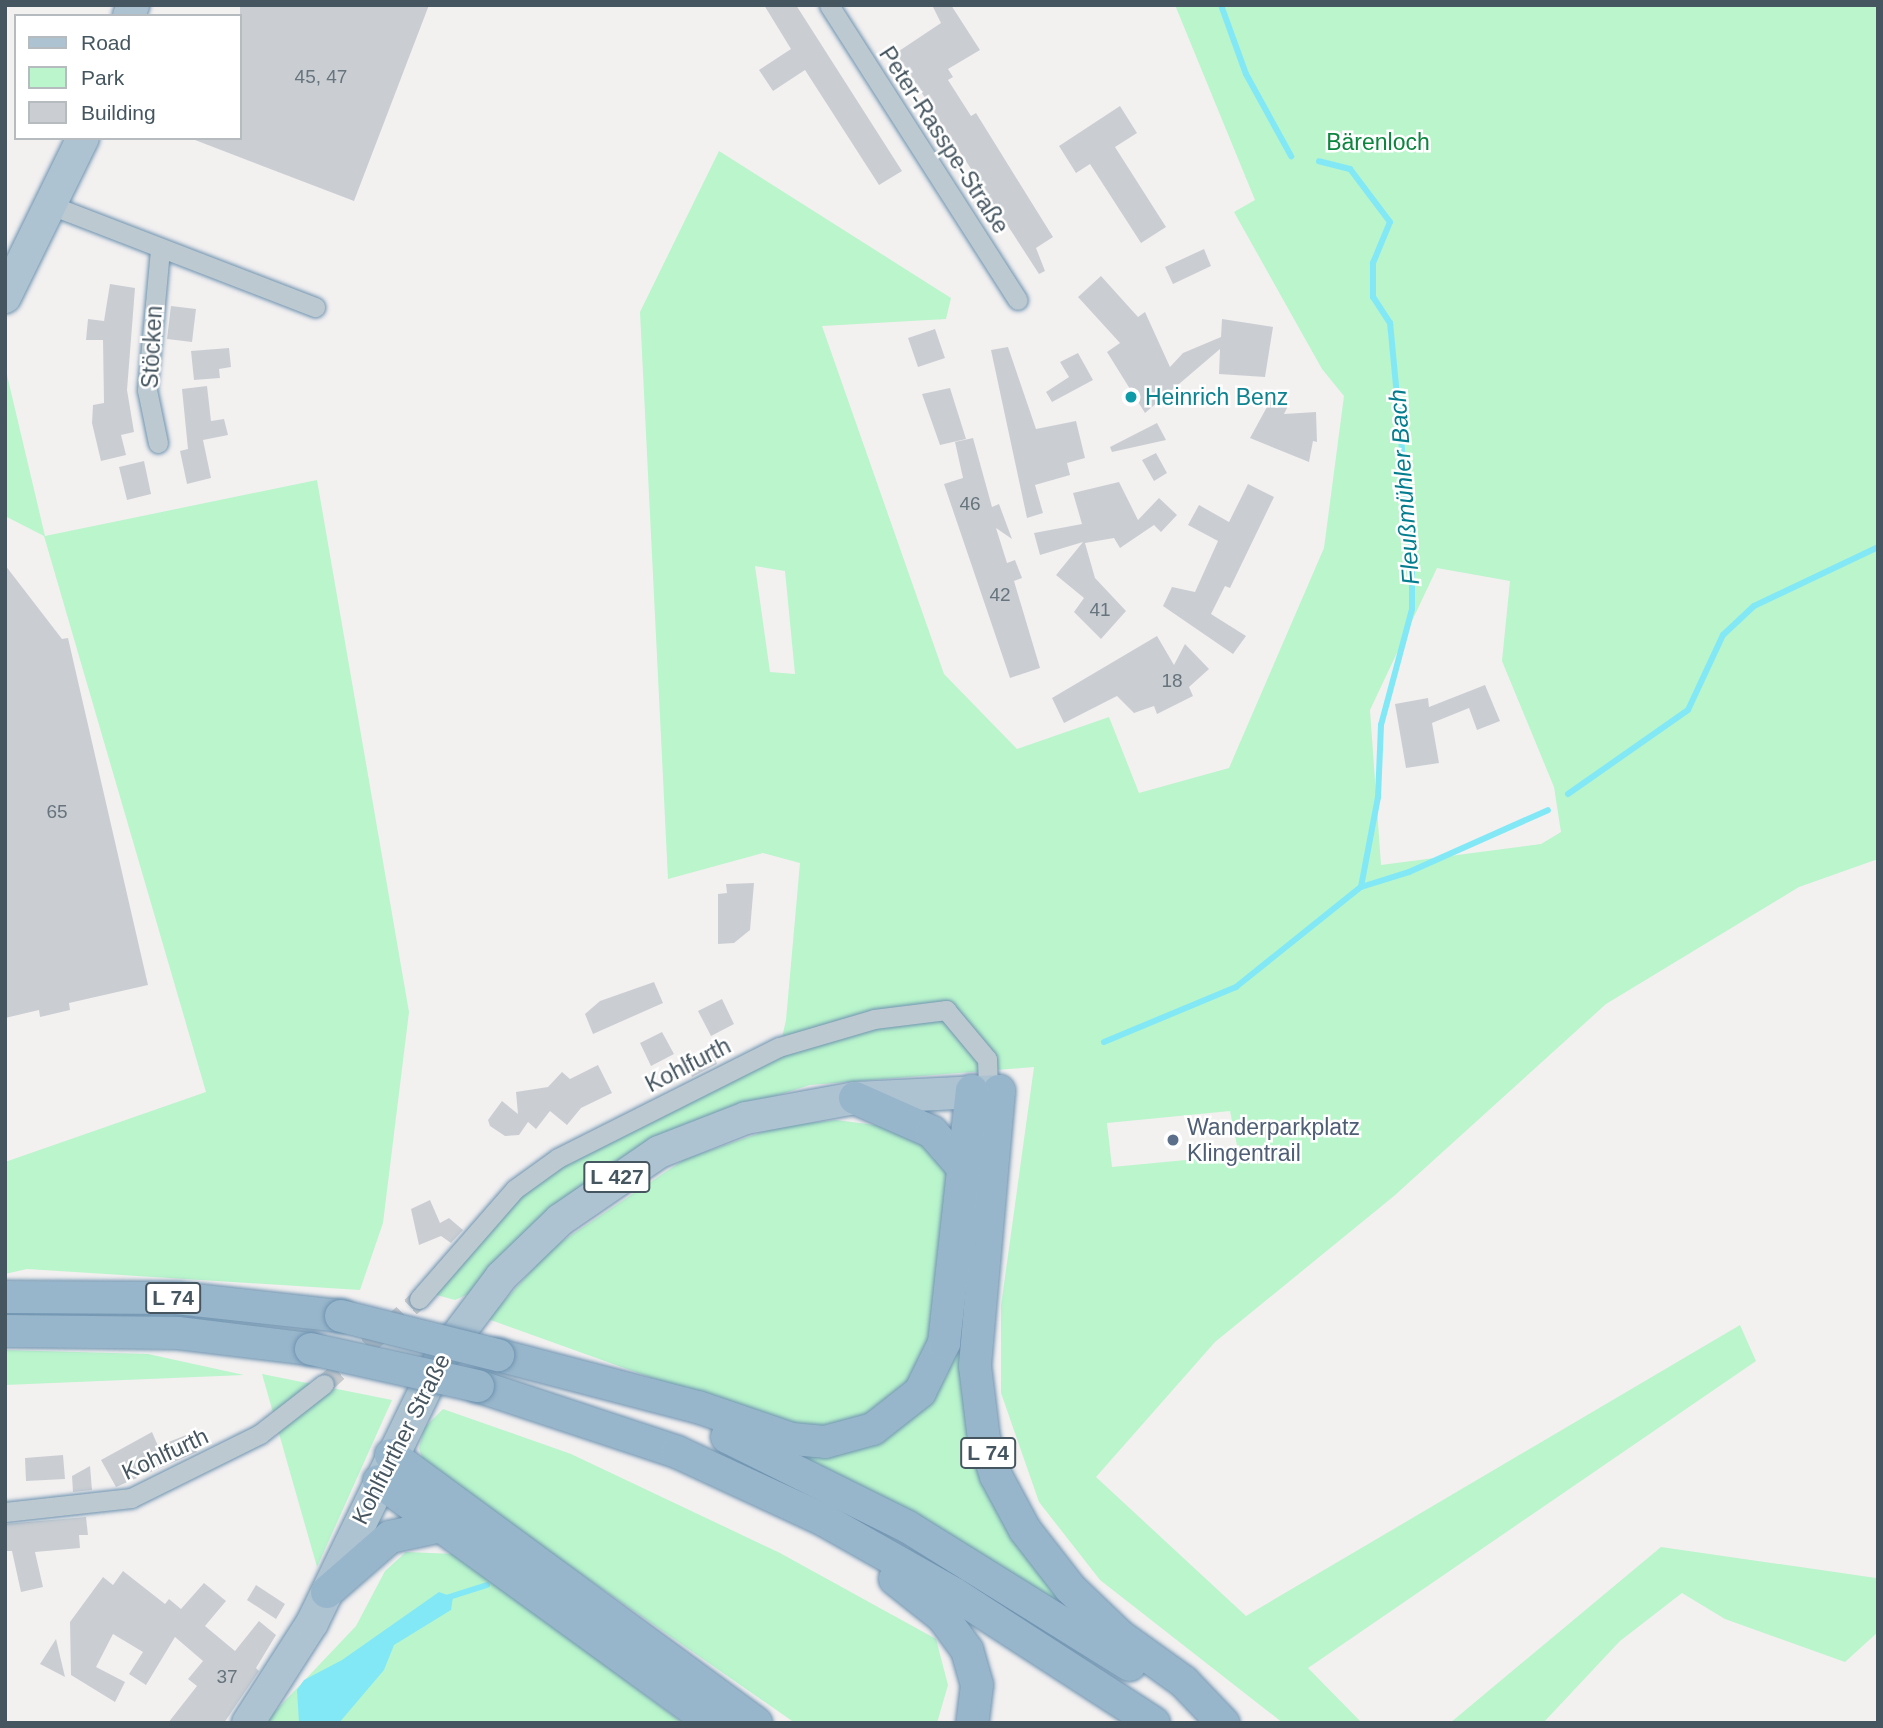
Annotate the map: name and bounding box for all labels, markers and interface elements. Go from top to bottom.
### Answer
legend [14,14,242,140]
text: Road [81,31,131,54]
street label: Peter-Rasspe-Straße [873,41,1015,239]
text: Park [81,66,124,89]
house number: 45, 47 [295,66,347,88]
text: Building [81,101,156,124]
park label: Bärenloch [1326,128,1430,156]
street label: Stöcken [136,305,168,389]
place label: Heinrich Benz [1145,383,1288,411]
water label: Fleußmühler Bach [1383,388,1425,586]
marker: Heinrich Benz [1123,389,1139,405]
house number: 46 [959,493,981,515]
house number: 42 [989,584,1011,606]
house number: 41 [1089,599,1111,621]
house number: 18 [1161,670,1183,692]
house number: 65 [46,801,68,823]
street label: Kohlfurth [641,1032,735,1098]
place label: Wanderparkplatz Klingentrail [1187,1113,1360,1167]
marker: Wanderparkplatz Klingentrail [1165,1132,1181,1148]
road number: L 427 [582,1160,652,1194]
road number: L 74 [143,1280,203,1316]
street label: Kohlfurther Straße [346,1349,456,1529]
street label: Kohlfurth [117,1422,213,1486]
road number: L 74 [958,1436,1018,1470]
house number: 37 [216,1666,238,1688]

